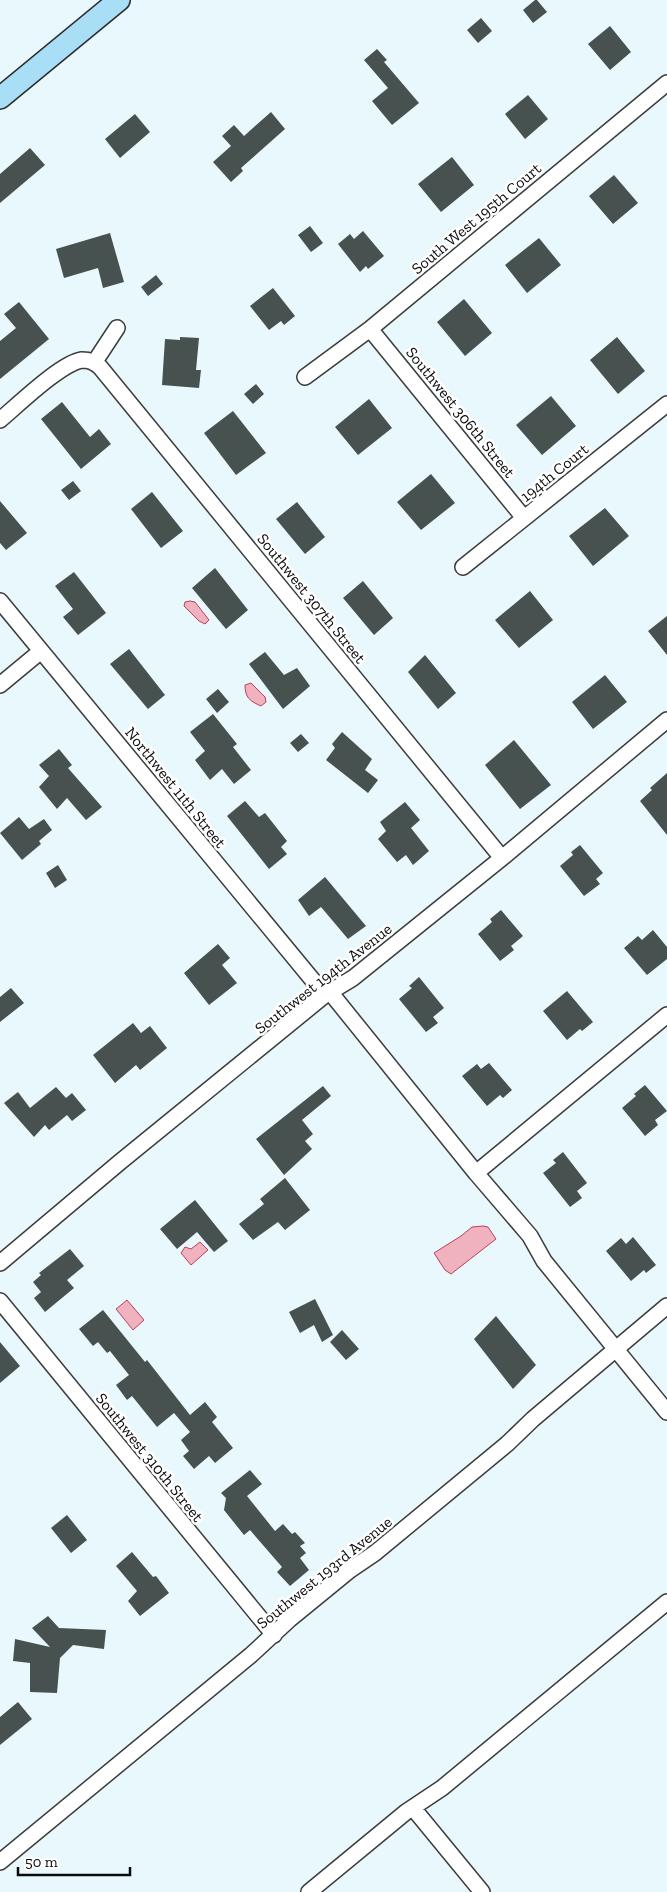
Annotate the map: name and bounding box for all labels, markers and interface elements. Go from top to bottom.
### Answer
street label: South West 195th Court [408,159,545,278]
street label: Southwest 306th Street [402,343,519,482]
street label: 194th Court [517,439,592,506]
street label: Southwest 307th Street [253,530,370,667]
street label: Northwest 11th Street [121,723,230,852]
street label: Southwest 194th Avenue [251,919,395,1038]
street label: Southwest 310th Street [92,1389,207,1526]
street label: Southwest 193rd Avenue [253,1512,396,1633]
scale bar [18,1844,130,1876]
text: 50 m [25,1853,58,1871]

